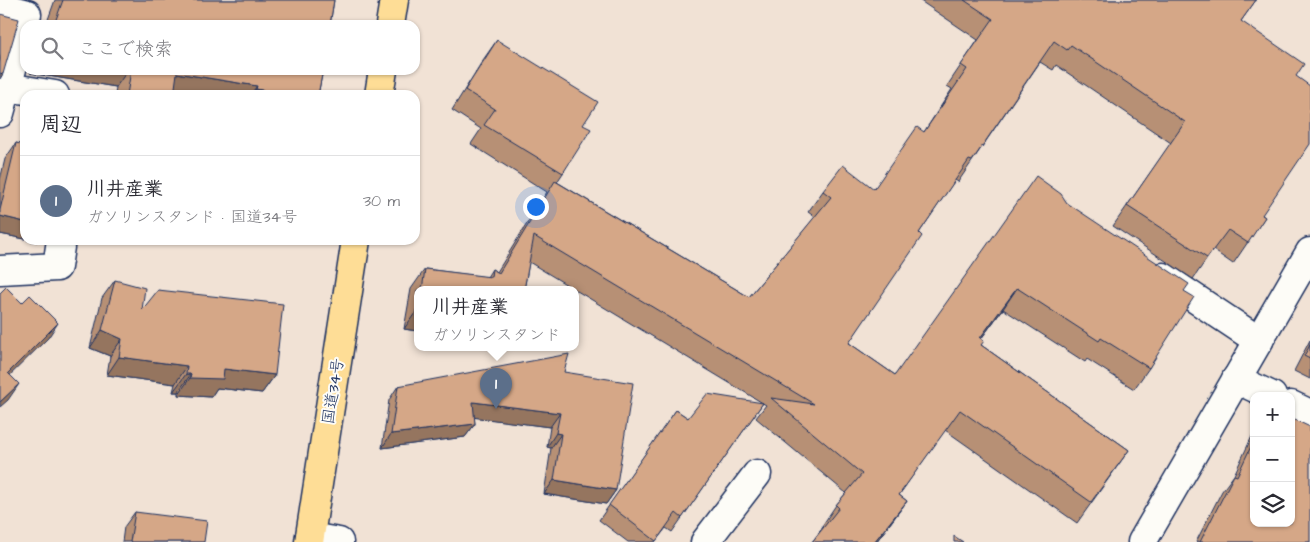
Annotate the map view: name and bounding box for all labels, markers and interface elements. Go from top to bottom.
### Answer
search box [20,20,420,75]
icon: search [38,34,66,62]
text: ここで検索 [78,36,173,63]
text: 周辺 [40,110,82,139]
text: 川井産業 [87,176,163,203]
text: 1 [55,190,57,212]
text: 30 m [363,190,400,212]
your location [523,194,549,220]
text: ガソリンスタンド · 国道34号 [87,206,297,228]
popup [414,286,579,351]
text: 川井産業 [432,294,508,321]
text: ガソリンスタンド [432,324,561,346]
street label: 国道34号 [317,356,349,426]
pin: 1 [480,368,512,409]
map controls [1250,392,1295,527]
button: + [1250,392,1295,437]
button: − [1250,437,1295,482]
button: layers [1250,482,1295,527]

